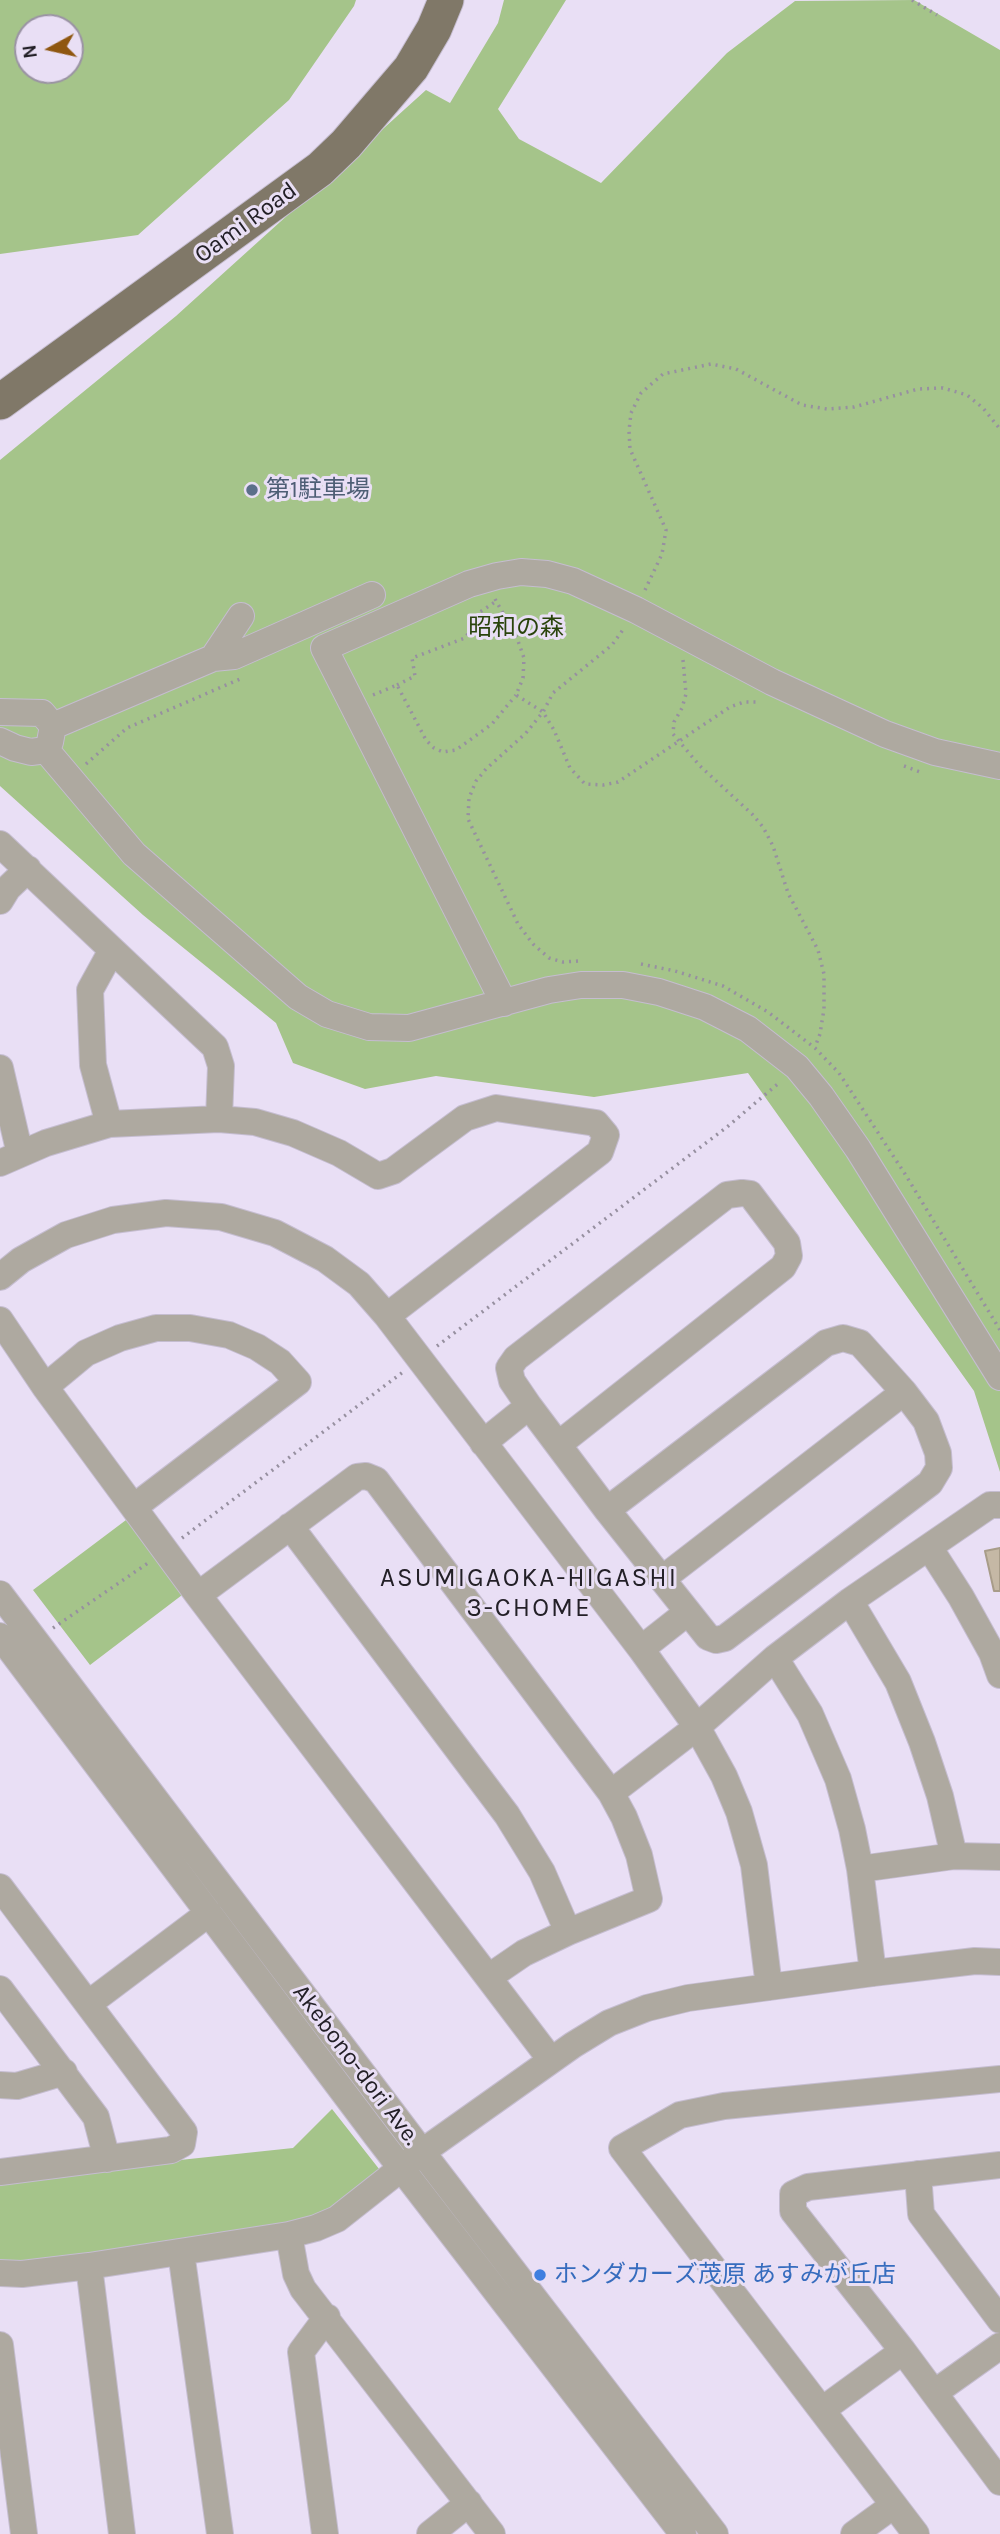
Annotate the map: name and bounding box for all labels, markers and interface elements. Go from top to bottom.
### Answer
north arrow [14,14,84,84]
text: N [18,43,42,60]
street label: Oami Road [189,176,303,270]
place label: 第1駐車場 [266,476,370,504]
marker: 第1駐車場 [244,482,260,498]
park label: 昭和の森 [468,614,564,642]
district label: ASUMIGAOKA-HIGASHI 3-CHOME [382,1563,676,1624]
street label: Akebono-dori Ave. [286,1979,426,2151]
place label: ホンダカーズ茂原 あすみが丘店 [554,2261,896,2289]
marker: ホンダカーズ茂原 あすみが丘店 [532,2267,548,2283]

